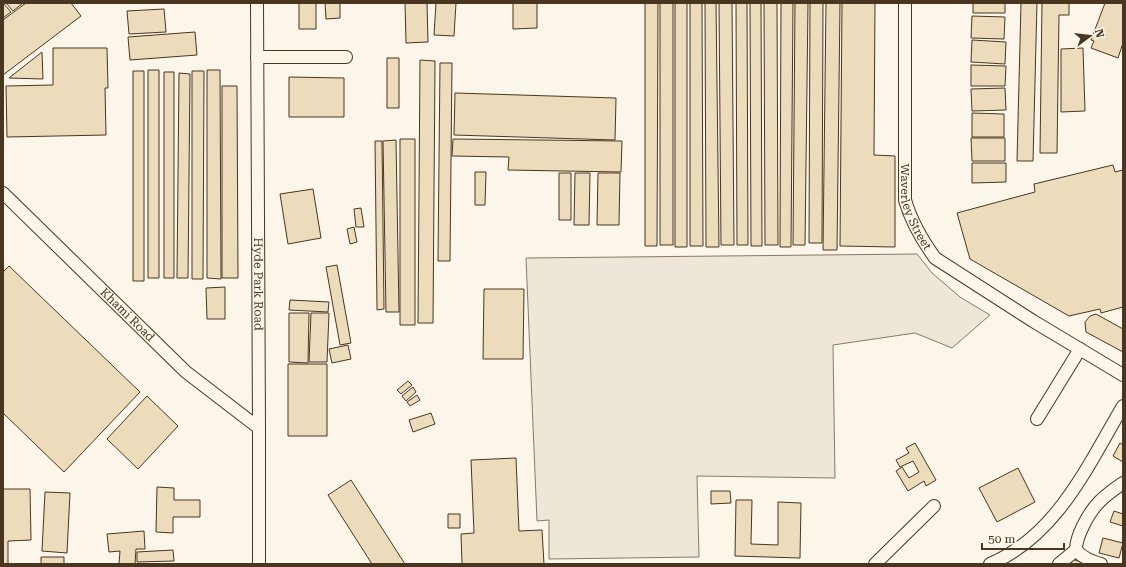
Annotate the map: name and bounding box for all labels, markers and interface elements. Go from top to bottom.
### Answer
north arrow [1070,16,1110,56]
text: N [1092,28,1107,40]
street label: Waverley Street [898,164,935,253]
street label: Hyde Park Road [251,237,266,331]
street label: Khami Road [97,285,158,344]
scale bar [982,525,1064,551]
text: 50 m [988,532,1015,546]

